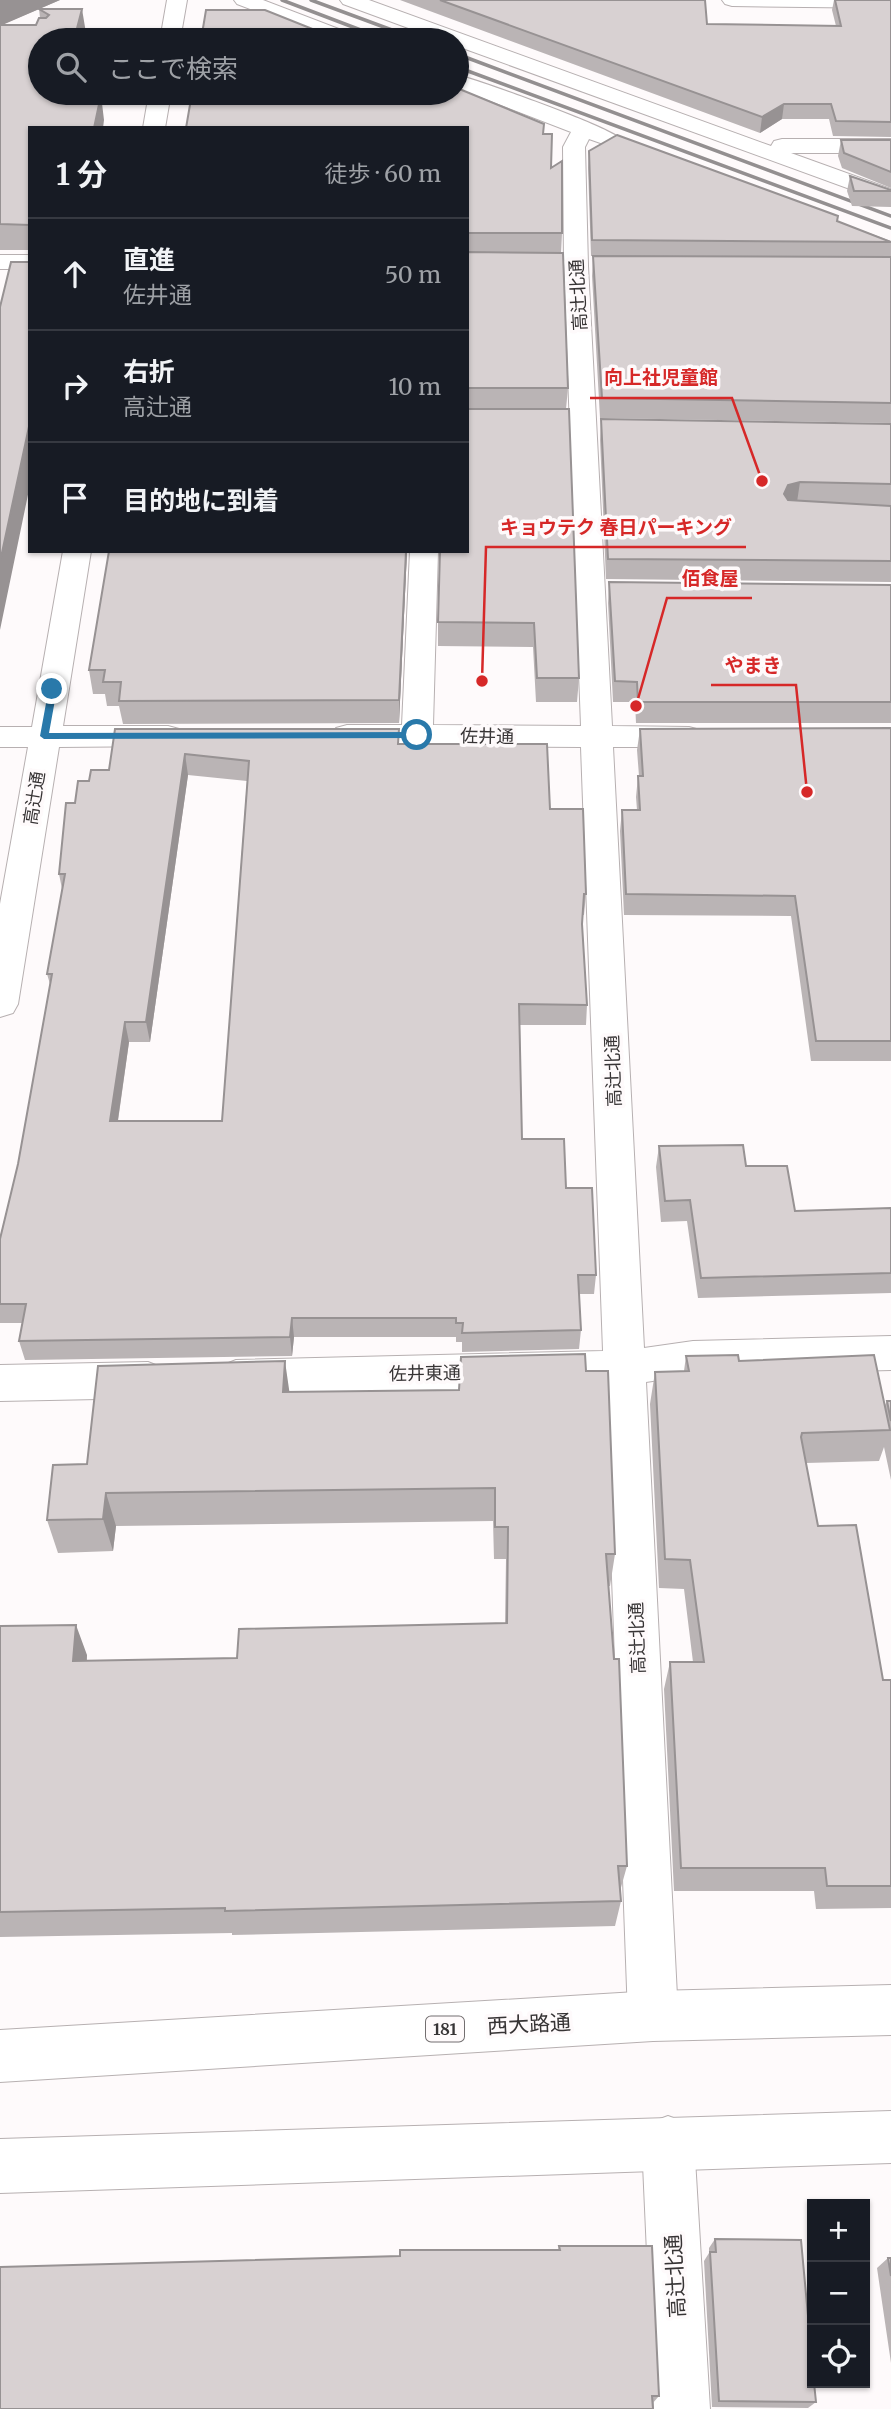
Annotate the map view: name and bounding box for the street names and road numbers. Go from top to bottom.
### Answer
street label: 高辻北通 [565,258,591,332]
street label: 佐井通 [460,724,514,748]
street label: 高辻通 [18,770,50,826]
street label: 高辻北通 [600,1035,626,1107]
street label: 佐井東通 [389,1361,461,1385]
street label: 高辻北通 [624,1602,650,1674]
street label: 西大路通 [486,2008,572,2040]
road number: 181 [426,2016,464,2041]
street label: 高辻北通 [659,2233,691,2319]

